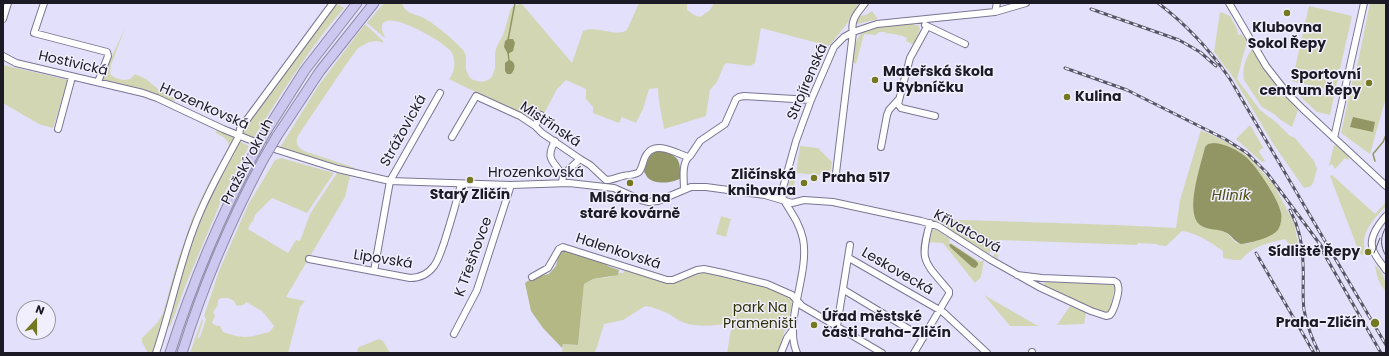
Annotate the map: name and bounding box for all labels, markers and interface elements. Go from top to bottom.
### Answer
marker: Klubovna Sokol Řepy [1282,8,1292,18]
place label: Klubovna Sokol Řepy [1248,20,1326,52]
street label: Strojírenská [784,41,832,123]
street label: Hostivická [37,48,109,80]
place label: Mateřská škola U Rybníčku [883,64,994,96]
place label: Sportovní centrum Řepy [1259,67,1361,100]
marker: Mateřská škola U Rybníčku [870,75,880,85]
marker: Sportovní centrum Řepy [1364,78,1374,88]
street label: Hrozenkovská [157,80,251,134]
place label: Kulina [1075,89,1121,105]
street label: Strážovická [377,92,431,170]
marker: Kulina [1062,92,1072,102]
street label: Mistřínská [516,99,584,151]
street label: Pražský okruh [218,116,278,208]
street label: Hrozenkovská [488,165,584,181]
place label: Zličínská knihovna [728,167,796,200]
place label: Praha 517 [822,170,890,186]
marker: Praha 517 [809,173,819,183]
marker: Starý Zličín [465,175,475,185]
marker: Mlsárna na staré kovárně [625,178,635,188]
marker: Zličínská knihovna [799,178,809,188]
place label: Starý Zličín [430,187,510,203]
water label: Hliník [1212,187,1250,205]
place label: Mlsárna na staré kovárně [580,190,680,222]
street label: Křivatcová [930,207,1004,257]
street label: K Třešňovce [452,215,496,299]
street label: Halenkovská [573,230,663,274]
place label: Sídliště Řepy [1268,244,1360,260]
street label: Leskovecká [858,245,936,299]
street label: Lipovská [352,247,414,273]
marker: Sídliště Řepy [1363,247,1373,257]
north arrow [16,300,56,340]
park label: park Na Prameništi [723,300,797,332]
text: N [33,301,47,319]
place label: Úřad městské části Praha-Zličín [822,309,951,342]
place label: Praha-Zličín [1276,315,1366,331]
marker: Praha-Zličín [1369,317,1381,329]
marker: Úřad městské části Praha-Zličín [809,320,819,330]

